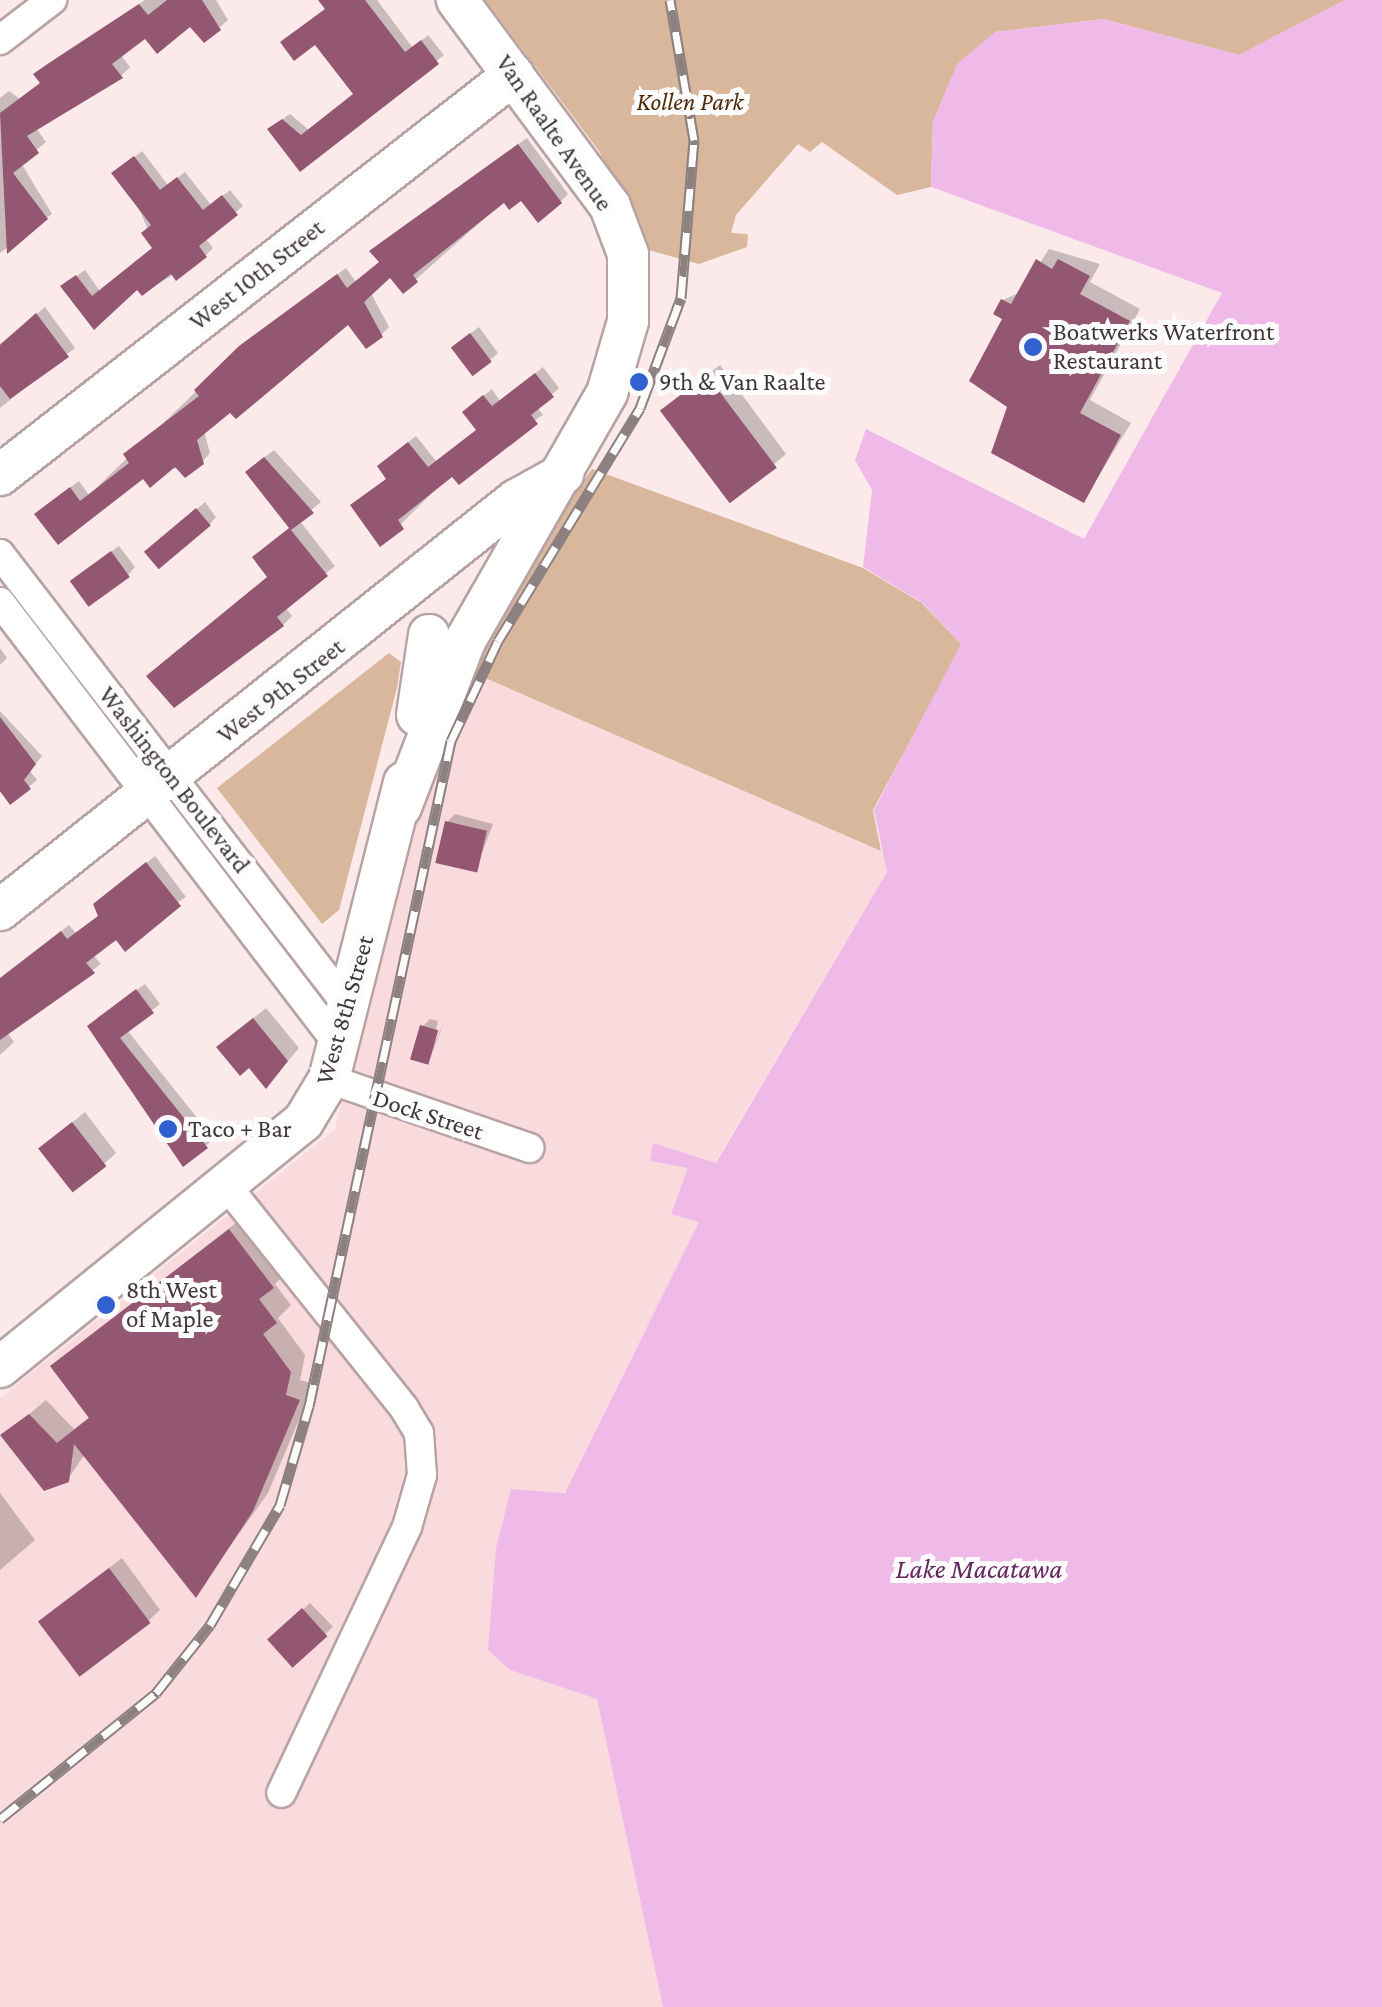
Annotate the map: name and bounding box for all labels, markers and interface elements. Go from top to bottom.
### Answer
street label: Van Raalte Avenue [489,49,619,217]
park label: Kollen Park [637,87,743,117]
street label: West 10th Street [184,213,330,337]
place label: Boatwerks Waterfront Restaurant [1053,318,1274,377]
marker: Boatwerks Waterfront Restaurant [1022,336,1044,358]
place label: 9th & Van Raalte [659,367,825,397]
marker: 9th & Van Raalte [628,371,650,393]
street label: West 9th Street [211,632,351,750]
street label: Washington Boulevard [92,681,256,879]
street label: West 8th Street [309,932,381,1088]
street label: Dock Street [369,1083,487,1147]
place label: Taco + Bar [188,1114,292,1144]
marker: Taco + Bar [157,1118,179,1140]
place label: 8th West of Maple [126,1276,217,1335]
marker: 8th West of Maple [95,1294,117,1316]
water label: Lake Macatawa [896,1552,1062,1586]

